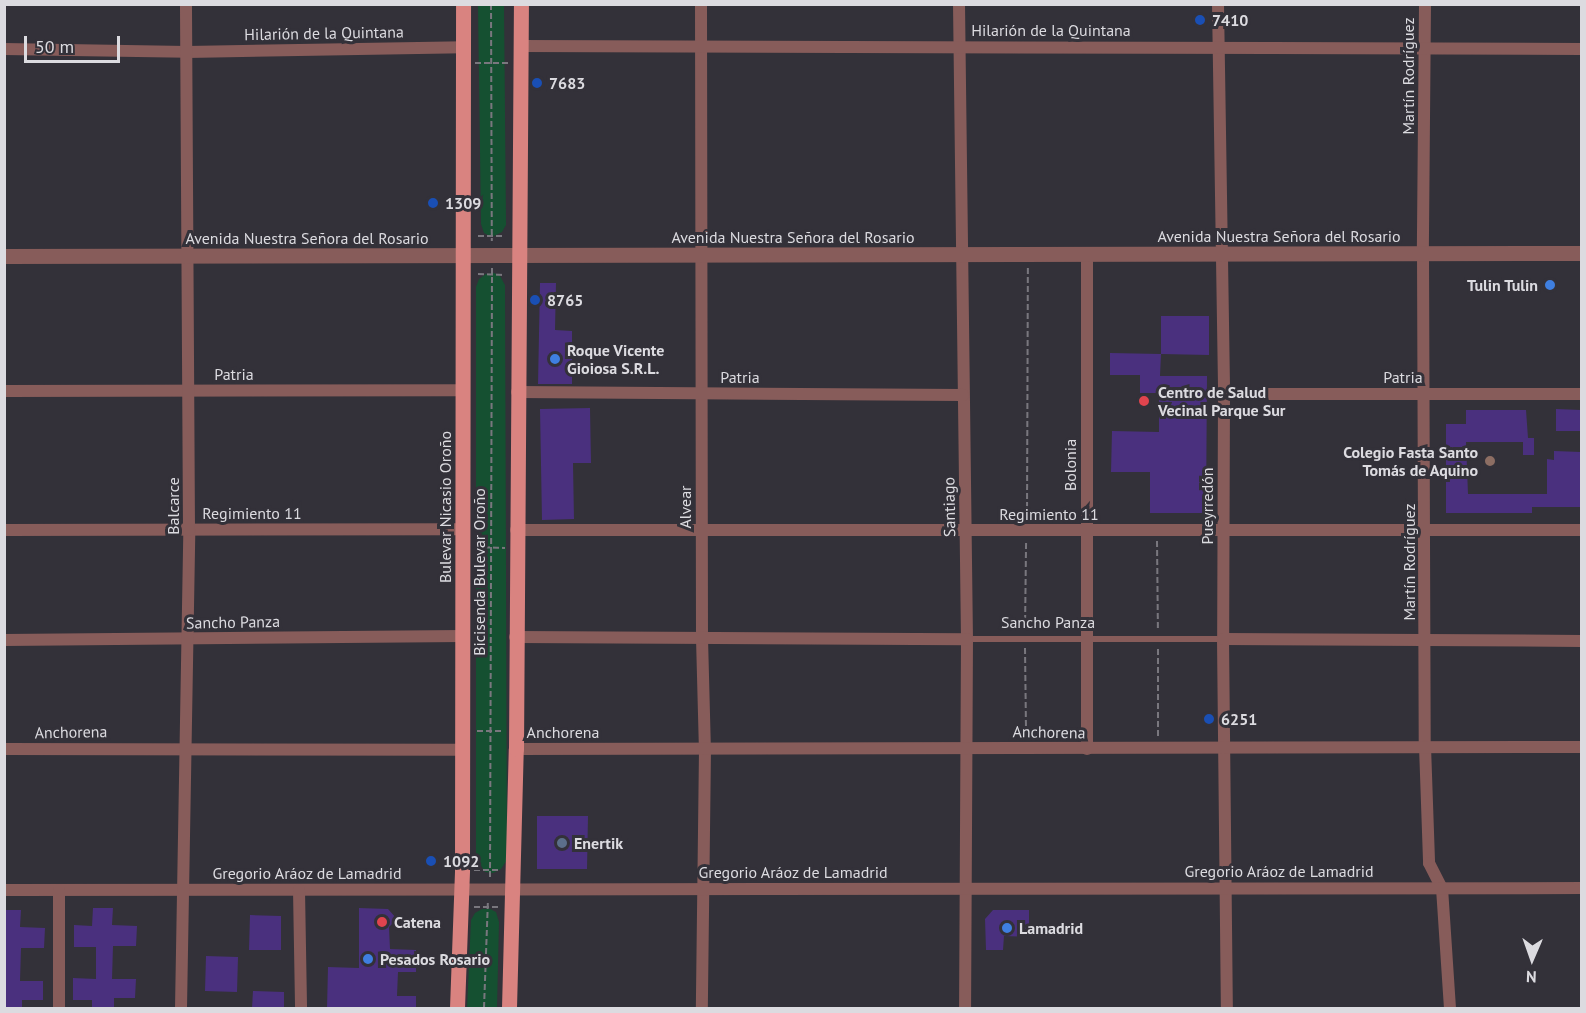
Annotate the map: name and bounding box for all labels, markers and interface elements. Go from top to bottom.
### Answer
place label: 7410 [1212,10,1248,30]
marker: 7410 [1193,13,1207,27]
street label: Martín Rodríguez [1398,17,1418,135]
street label: Hilarión de la Quintana [971,20,1131,40]
street label: Hilarión de la Quintana [244,22,404,44]
scale bar [27,24,123,62]
text: 50 m [35,35,74,58]
place label: 7683 [549,73,585,93]
marker: 7683 [530,76,544,90]
place label: 1309 [445,193,481,213]
marker: 1309 [426,196,440,210]
street label: Avenida Nuestra Señora del Rosario [1157,226,1401,246]
street label: Avenida Nuestra Señora del Rosario [671,227,915,247]
street label: Avenida Nuestra Señora del Rosario [185,228,429,248]
place label: Tulin Tulin [1466,275,1538,295]
marker: Tulin Tulin [1543,278,1557,292]
place label: 8765 [547,290,583,310]
marker: 8765 [528,293,542,307]
place label: Roque Vicente Gioiosa S.R.L. [567,340,665,378]
marker: Roque Vicente Gioiosa S.R.L. [548,352,562,366]
street label: Patria [214,364,254,384]
street label: Patria [720,367,760,387]
street label: Patria [1383,367,1423,387]
place label: Centro de Salud Vecinal Parque Sur [1158,382,1285,420]
marker: Centro de Salud Vecinal Parque Sur [1135,392,1153,410]
street label: Bulevar Nicasio Oroño [435,431,455,583]
street label: Bolonia [1060,439,1080,491]
place label: Colegio Fasta Santo Tomás de Aquino [1343,442,1478,480]
marker: Colegio Fasta Santo Tomás de Aquino [1483,454,1497,468]
street label: Pueyrredón [1197,467,1217,545]
street label: Balcarce [163,477,183,535]
street label: Santiago [939,477,959,537]
street label: Alvear [675,485,695,529]
street label: Bicisenda Bulevar Oroño [469,488,489,656]
street label: Regimiento 11 [202,503,302,523]
street label: Martín Rodríguez [1399,503,1419,621]
street label: Regimiento 11 [999,504,1099,524]
street label: Sancho Panza [186,612,280,632]
street label: Sancho Panza [1001,612,1095,632]
place label: 6251 [1221,709,1257,729]
marker: 6251 [1202,712,1216,726]
street label: Anchorena [34,722,108,742]
street label: Anchorena [527,722,599,742]
street label: Anchorena [1012,722,1086,742]
place label: Enertik [574,833,623,853]
marker: Enertik [555,836,569,850]
place label: 1092 [443,851,479,871]
marker: 1092 [424,854,438,868]
street label: Gregorio Aráoz de Lamadrid [1184,861,1374,881]
street label: Gregorio Aráoz de Lamadrid [698,862,888,882]
street label: Gregorio Aráoz de Lamadrid [212,863,402,883]
place label: Catena [394,912,441,932]
marker: Catena [375,915,389,929]
place label: Lamadrid [1019,918,1083,938]
marker: Lamadrid [1000,921,1014,935]
north arrow [1502,929,1562,989]
place label: Pesados Rosario [380,949,490,969]
marker: Pesados Rosario [361,952,375,966]
text: N [1526,967,1537,987]

